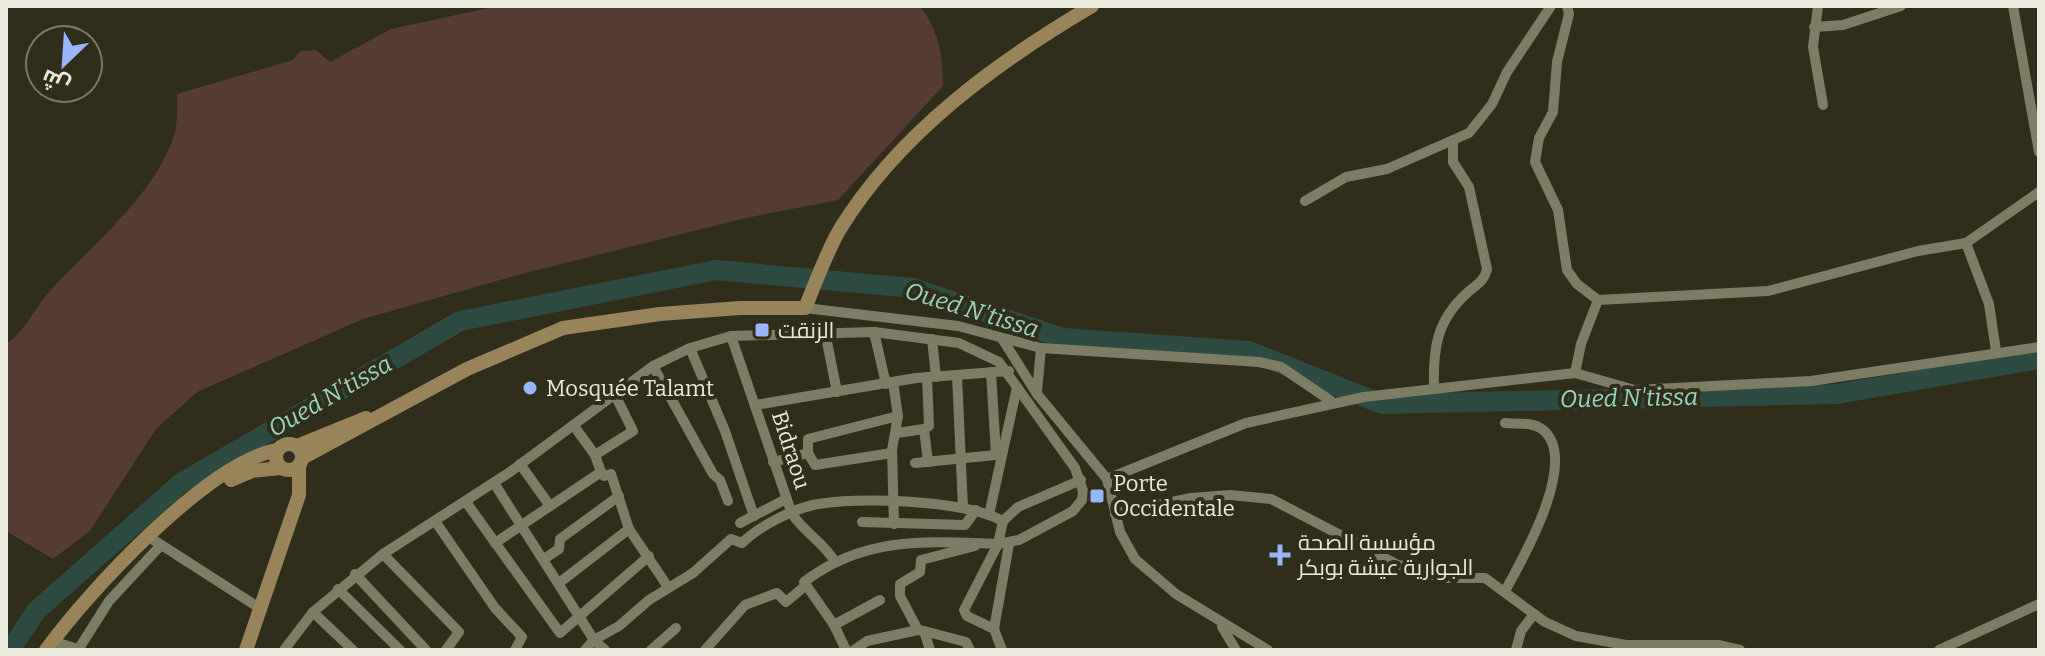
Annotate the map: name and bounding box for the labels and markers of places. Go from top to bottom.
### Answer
place label: الزنقت [778,317,834,344]
marker: الزنقت [753,321,771,339]
place label: Mosquée Talamt [546,375,714,402]
marker: Mosquée Talamt [521,379,539,397]
place label: Porte Occidentale [1113,470,1235,522]
marker: Porte Occidentale [1088,487,1106,505]
place label: مؤسسة الصحة الجوارية عيشة بوبكر [1296,529,1473,581]
marker: مؤسسة الصحة الجوارية عيشة بوبكر [1269,544,1291,566]

